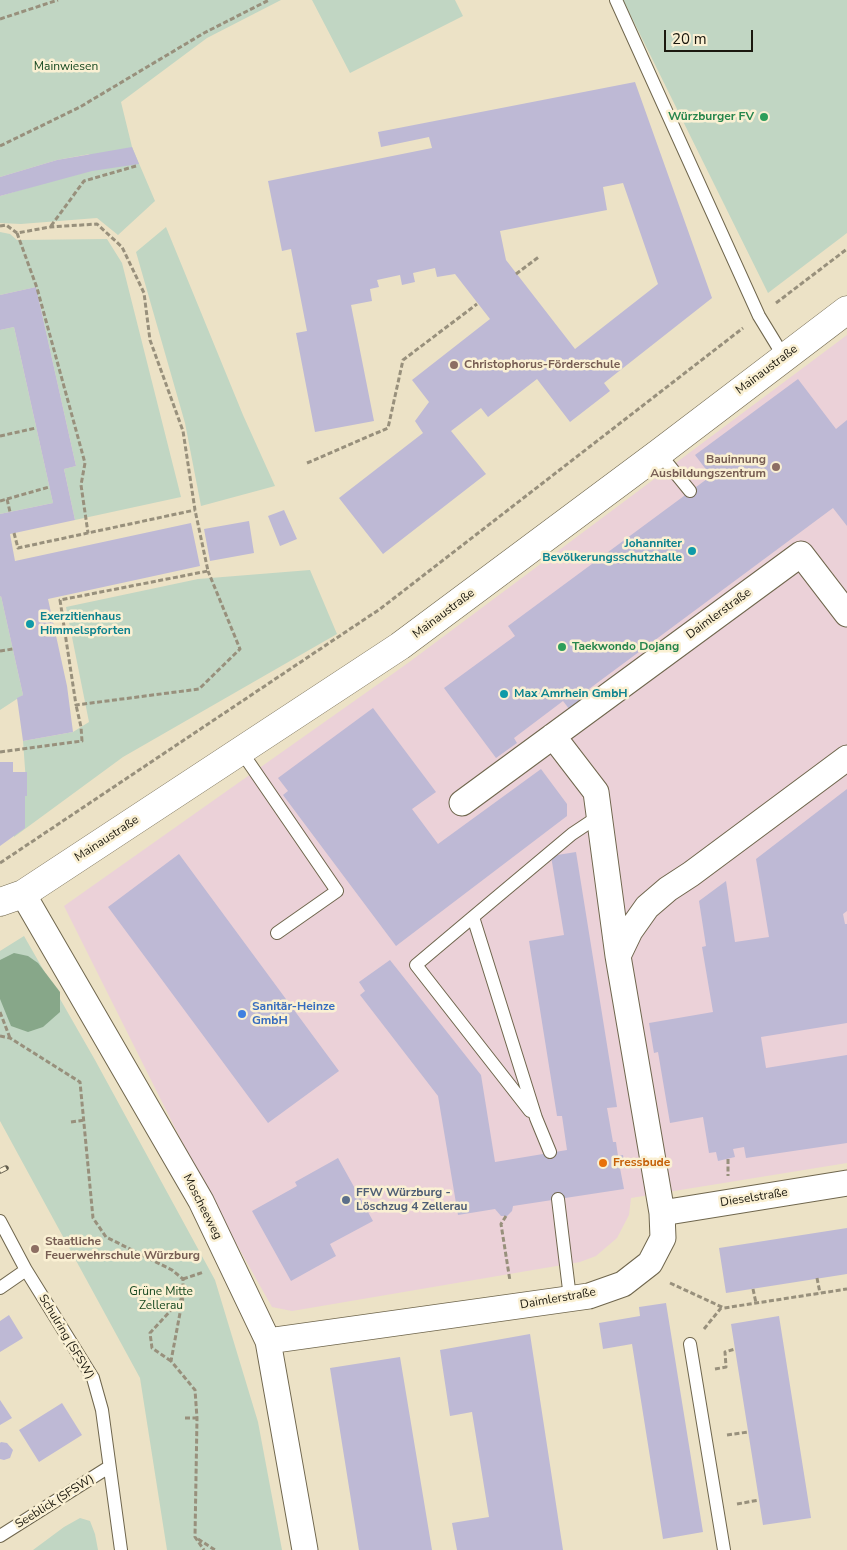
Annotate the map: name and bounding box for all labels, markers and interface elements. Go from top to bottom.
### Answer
scale bar [667,20,756,52]
text: 20 m [672,29,707,49]
park label: Mainwiesen [34,60,98,74]
place label: Würzburger FV [668,110,754,124]
marker: Würzburger FV [758,111,770,123]
street label: Mainaustraße [733,342,801,398]
place label: Christophorus-Förderschule [464,358,620,372]
marker: Christophorus-Förderschule [448,359,460,371]
place label: Bauinnung Ausbildungszentrum [650,453,766,481]
marker: Bauinnung Ausbildungszentrum [770,461,782,473]
place label: Johanniter Bevölkerungsschutzhalle [542,537,682,565]
marker: Johanniter Bevölkerungsschutzhalle [686,545,698,557]
street label: Mainaustraße [410,586,478,642]
street label: Daimlerstraße [684,586,754,642]
place label: Exerzitienhaus Himmelspforten [40,610,131,638]
marker: Exerzitienhaus Himmelspforten [24,618,36,630]
place label: Taekwondo Dojang [572,640,679,654]
marker: Taekwondo Dojang [556,641,568,653]
place label: Max Amrhein GmbH [514,687,628,701]
marker: Max Amrhein GmbH [498,688,510,700]
street label: Mainaustraße [72,813,142,865]
place label: Sanitär-Heinze GmbH [252,1000,335,1028]
marker: Sanitär-Heinze GmbH [236,1008,248,1020]
place label: Fressbude [613,1156,670,1170]
marker: Fressbude [597,1157,609,1169]
street label: Moscheeweg [179,1172,225,1242]
place label: FFW Würzburg - Löschzug 4 Zellerau [356,1186,468,1214]
street label: Dieselstraße [719,1186,789,1210]
marker: FFW Würzburg - Löschzug 4 Zellerau [340,1194,352,1206]
place label: Staatliche Feuerwehrschule Würzburg [45,1235,200,1263]
marker: Staatliche Feuerwehrschule Würzburg [29,1243,41,1255]
park label: Grüne Mitte Zellerau [129,1285,193,1313]
street label: Daimlerstraße [519,1285,597,1313]
street label: Schulring (SFSW) [35,1292,97,1382]
street label: Seeblick (SFSW) [13,1472,97,1532]

